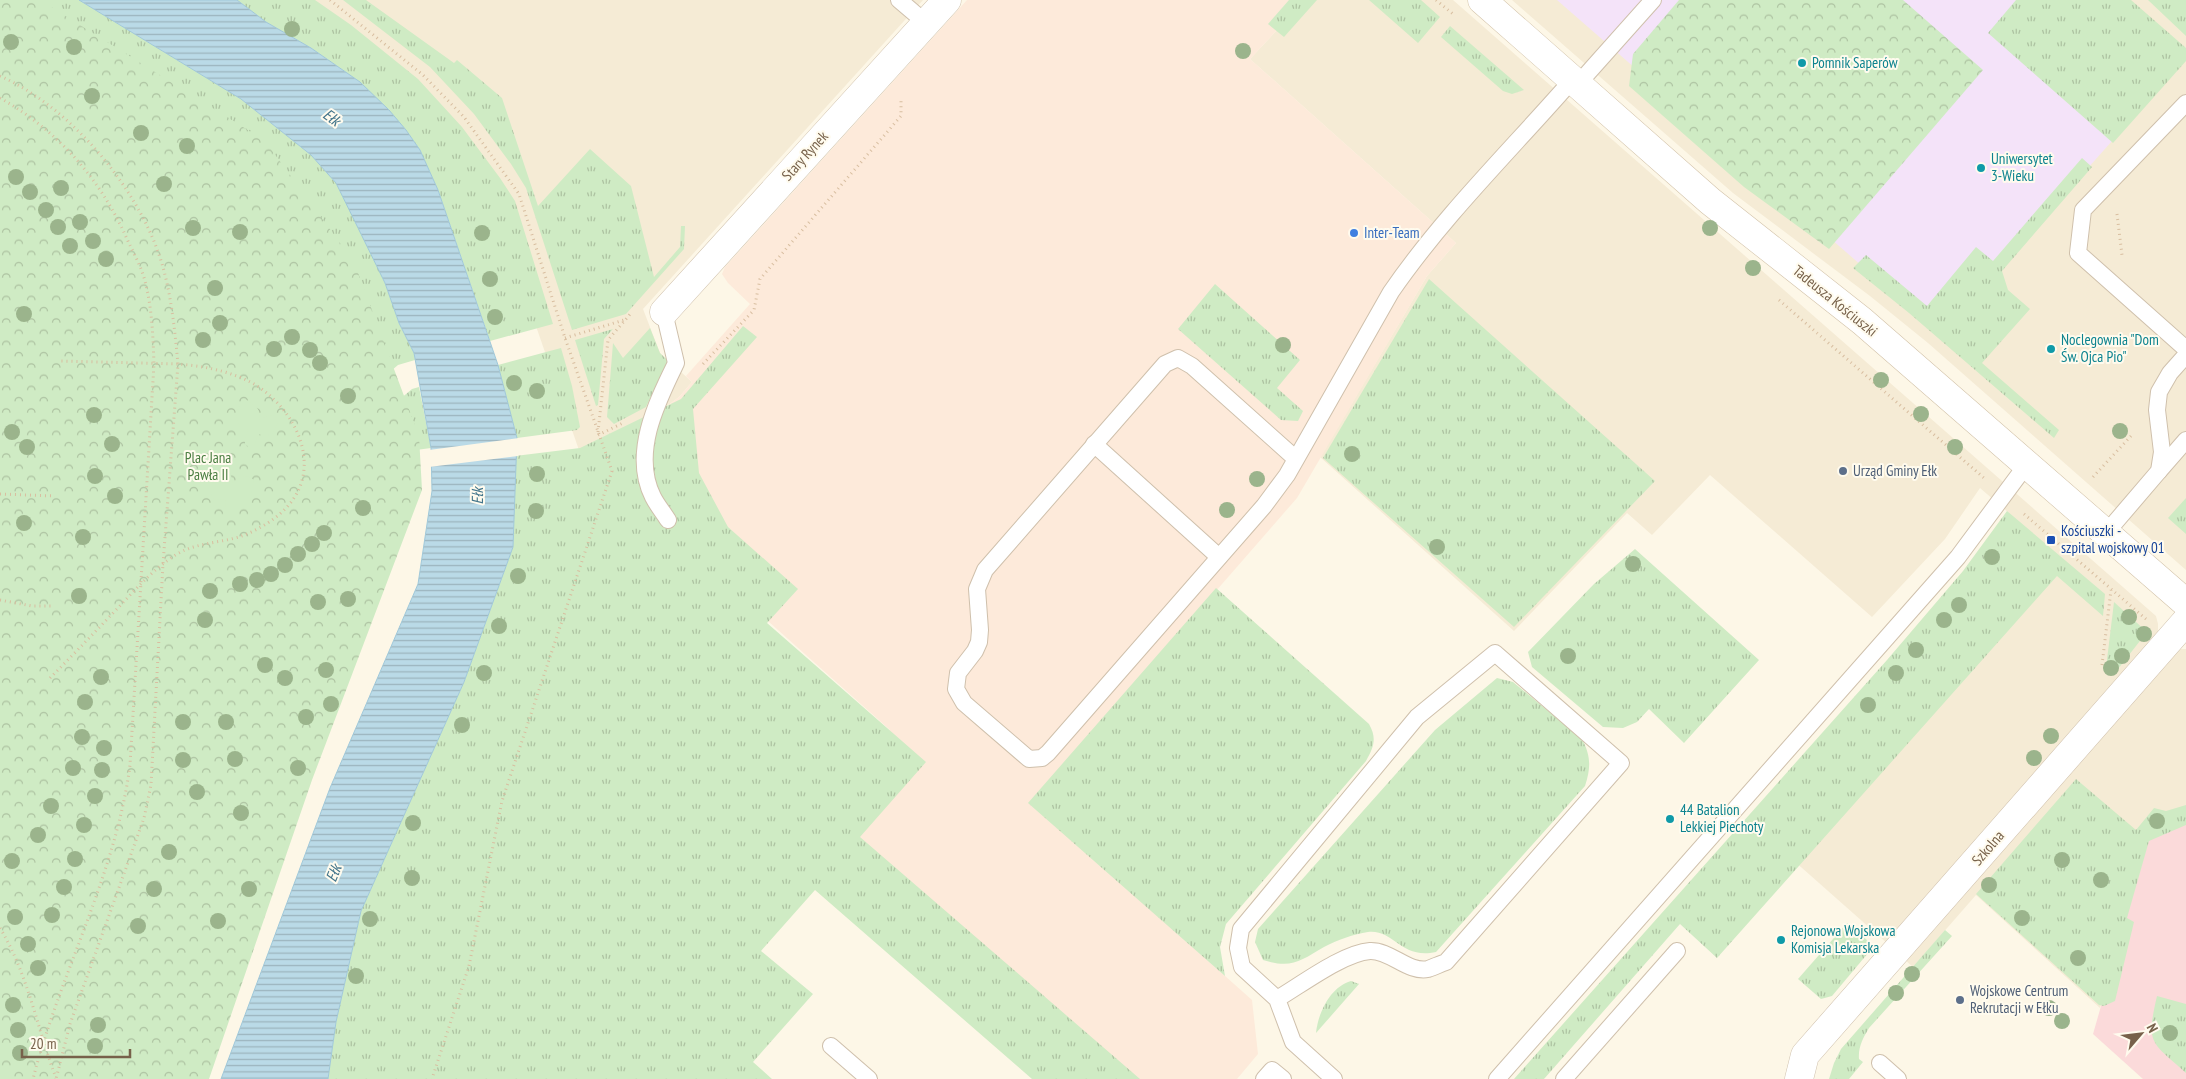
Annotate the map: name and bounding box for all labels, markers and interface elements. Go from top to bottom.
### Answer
place label: Pomnik Saperów [1812,53,1898,72]
marker: Pomnik Saperów [1796,57,1808,69]
water label: Ełk [319,104,346,131]
street label: Stary Rynek [777,127,832,184]
place label: Uniwersytet 3-Wieku [1991,149,2053,185]
marker: Uniwersytet 3-Wieku [1975,162,1987,174]
place label: Inter-Team [1364,223,1420,242]
marker: Inter-Team [1348,227,1360,239]
street label: Tadeusza Kościuszki [1789,261,1881,340]
place label: Noclegownia "Dom Św. Ojca Pio" [2061,330,2159,366]
marker: Noclegownia "Dom Św. Ojca Pio" [2045,343,2057,355]
park label: Plac Jana Pawła II [185,448,231,484]
place label: Urząd Gminy Ełk [1853,461,1937,480]
marker: Urząd Gminy Ełk [1837,465,1849,477]
water label: Ełk [467,486,487,504]
place label: Kościuszki - szpital wojskowy 01 [2061,521,2164,557]
marker: Kościuszki - szpital wojskowy 01 [2045,534,2057,546]
place label: 44 Batalion Lekkiej Piechoty [1680,800,1764,836]
marker: 44 Batalion Lekkiej Piechoty [1664,813,1676,825]
street label: Szkolna [1967,826,2008,869]
water label: Ełk [321,860,346,885]
place label: Rejonowa Wojskowa Komisja Lekarska [1791,921,1895,957]
marker: Rejonowa Wojskowa Komisja Lekarska [1775,934,1787,946]
place label: Wojskowe Centrum Rekrutacji w Ełku [1970,981,2068,1017]
marker: Wojskowe Centrum Rekrutacji w Ełku [1954,994,1966,1006]
north arrow [2116,1009,2166,1059]
text: N [2143,1020,2162,1035]
scale bar [22,1026,130,1058]
text: 20 m [30,1034,56,1053]

